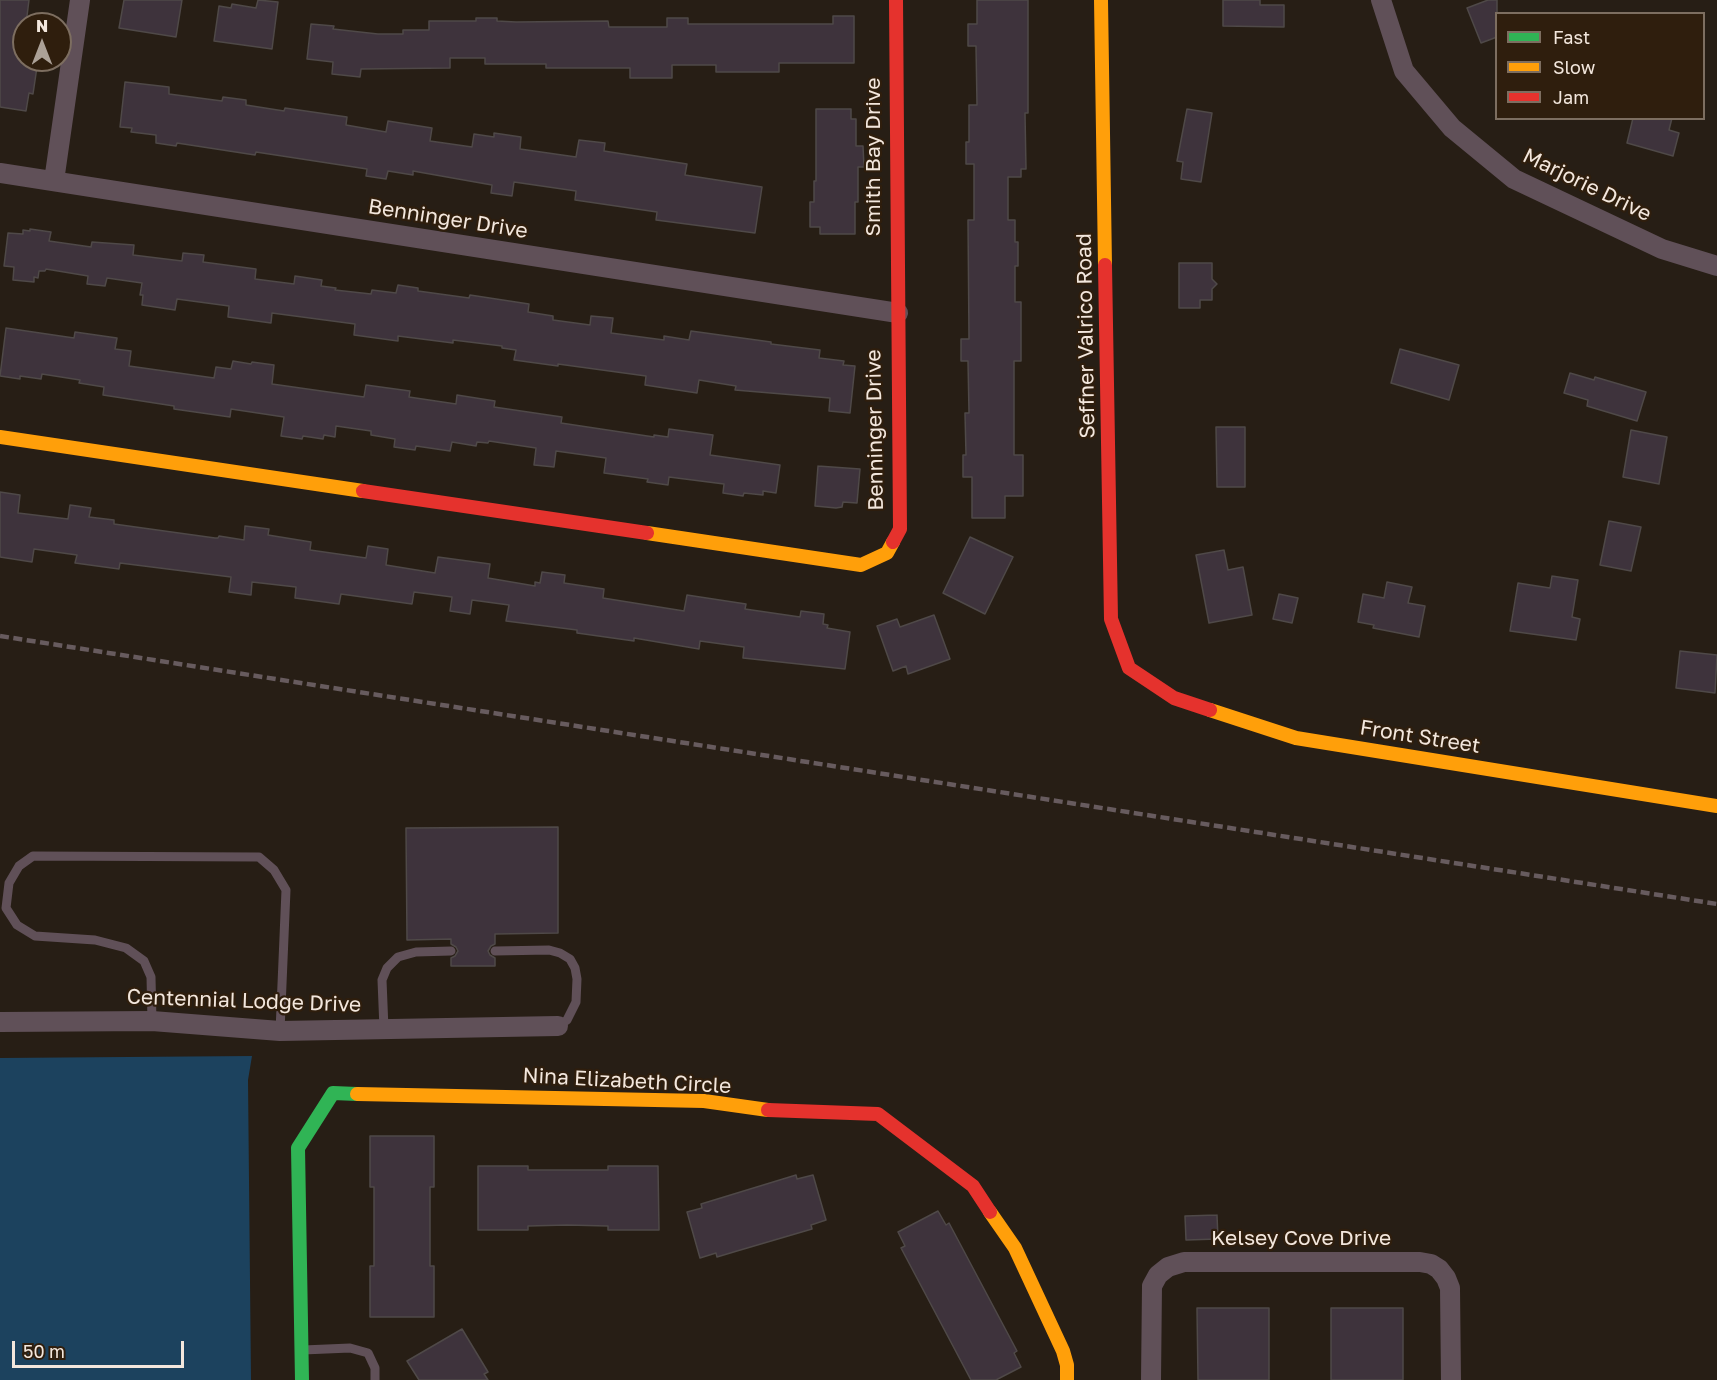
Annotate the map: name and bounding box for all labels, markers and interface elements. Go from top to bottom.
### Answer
north arrow [12,12,72,72]
legend [1495,12,1705,120]
text: N [36,16,48,36]
text: Fast [1553,26,1590,48]
text: Slow [1553,56,1595,78]
street label: Smith Bay Drive [860,78,886,236]
text: Jam [1553,86,1589,108]
street label: Marjorie Drive [1519,143,1655,227]
street label: Benninger Drive [366,194,530,244]
street label: Seffner Valrico Road [1072,233,1100,439]
street label: Benninger Drive [861,349,889,511]
street label: Front Street [1358,715,1482,759]
street label: Centennial Lodge Drive [126,984,362,1018]
street label: Nina Elizabeth Circle [522,1063,732,1099]
street label: Kelsey Cove Drive [1211,1225,1391,1251]
scale bar [15,1329,188,1367]
text: 50 m [23,1340,65,1362]

